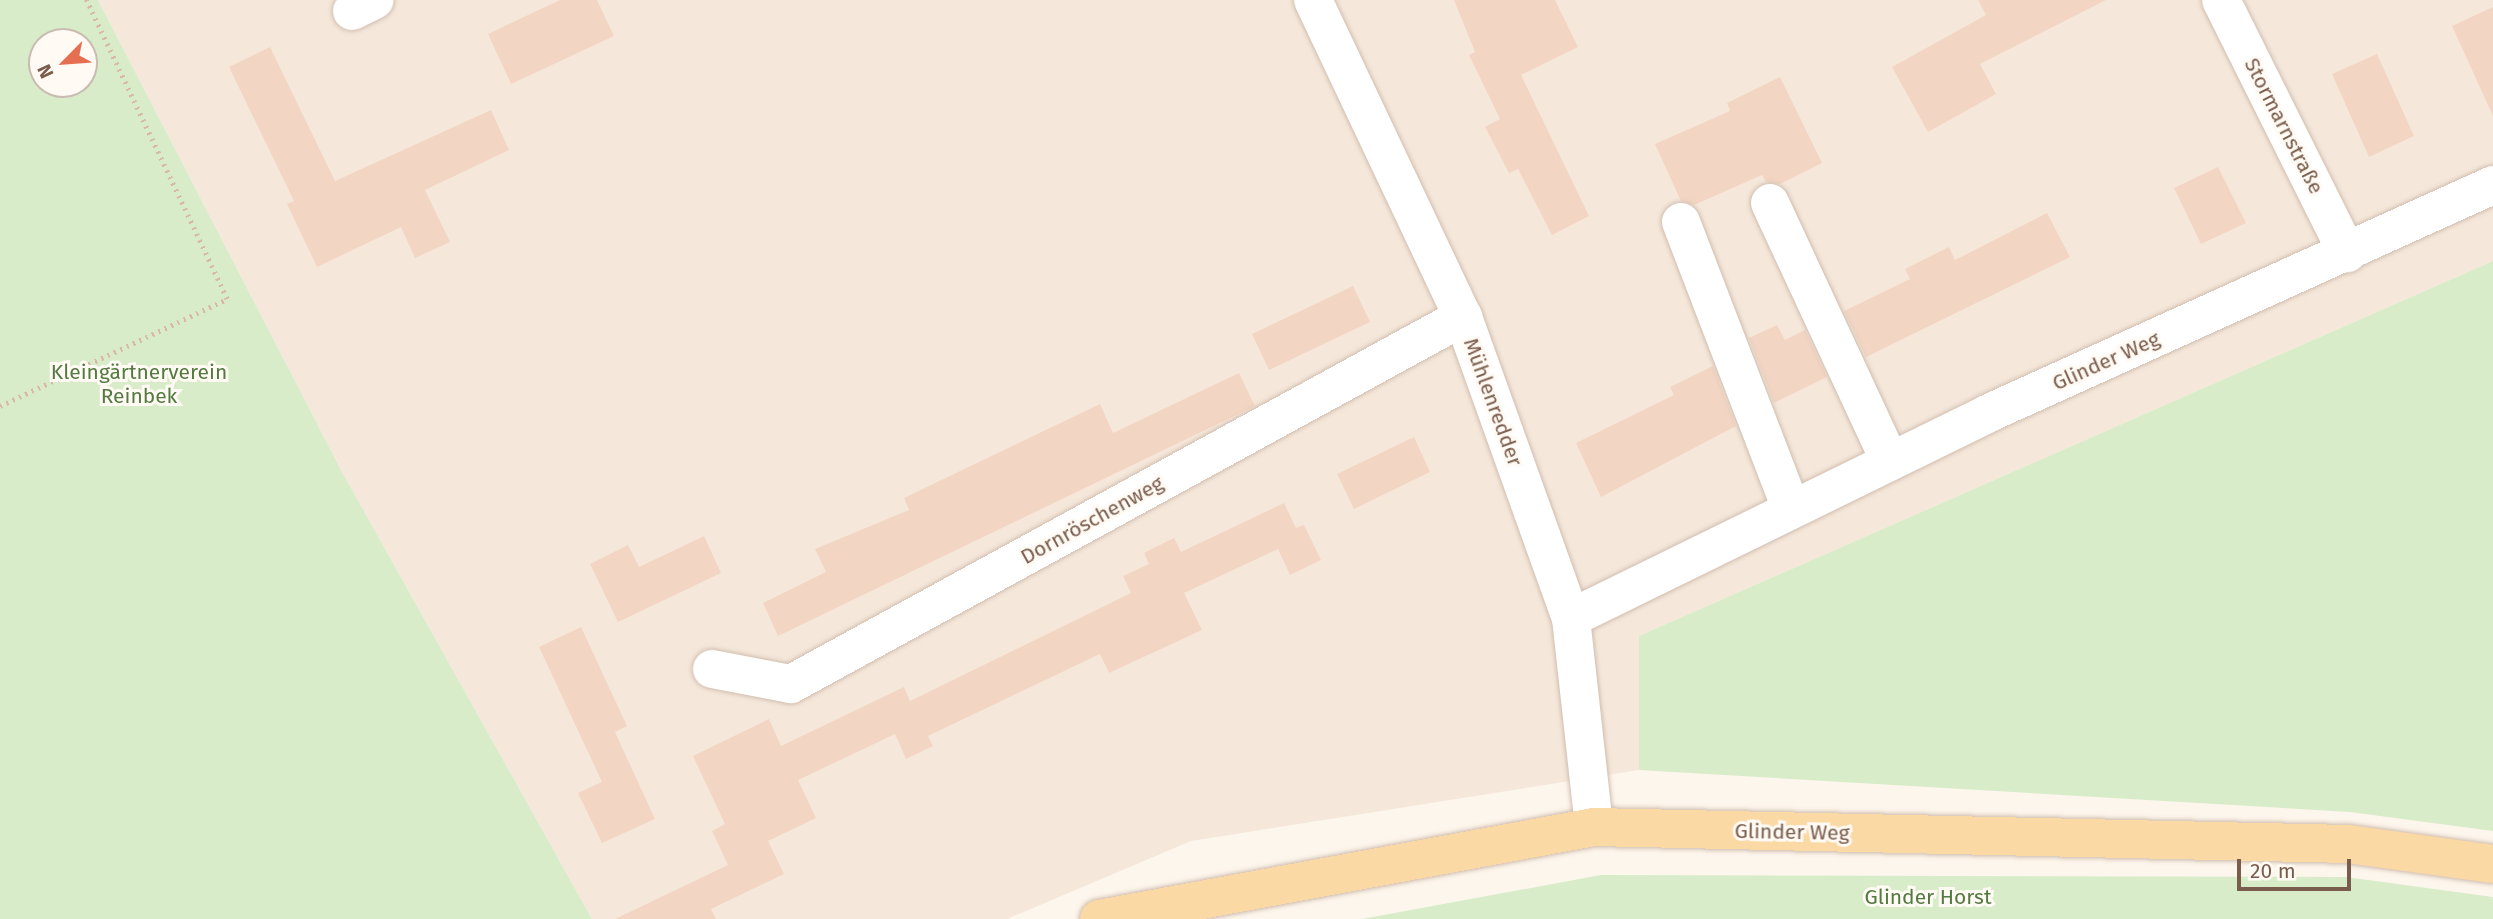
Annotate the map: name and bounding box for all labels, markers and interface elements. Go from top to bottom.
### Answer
north arrow [28,28,98,98]
street label: Stormarnstraße [2239,54,2329,198]
text: N [32,61,58,82]
street label: Glinder Weg [2048,326,2164,396]
street label: Mühlenredder [1458,335,1528,469]
park label: Kleingärtnerverein Reinbek [51,359,227,409]
street label: Dornröschenweg [1016,470,1168,570]
street label: Glinder Weg [1734,818,1850,846]
scale bar [2241,846,2355,890]
text: 20 m [2250,858,2296,884]
park label: Glinder Horst [1864,884,1992,910]

